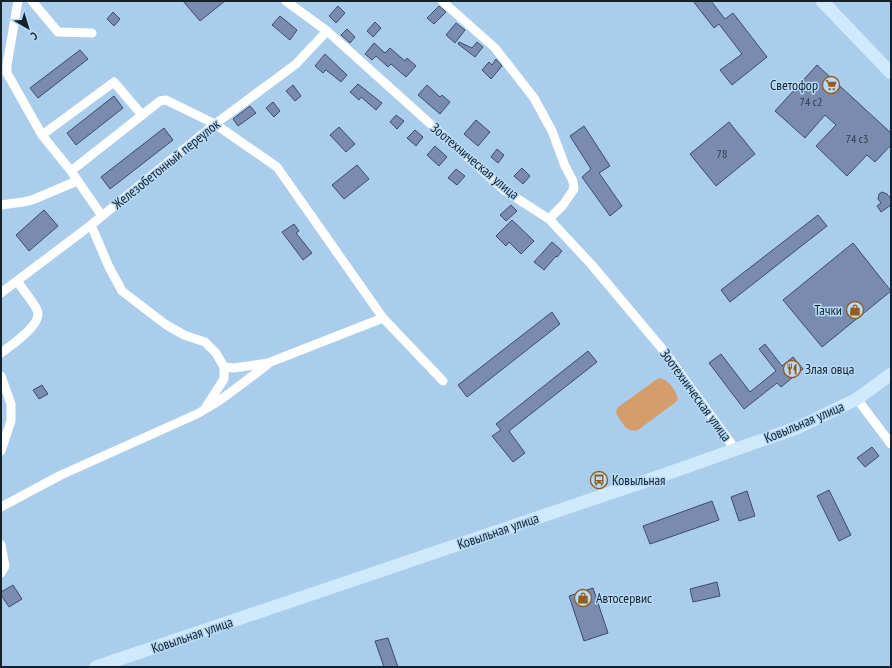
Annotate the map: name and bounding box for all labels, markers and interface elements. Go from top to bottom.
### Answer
north arrow [8,8,48,48]
text: С [28,29,40,43]
supermarket icon: Светофор [821,75,841,95]
place label: Светофор [770,76,818,94]
house number: 74 с2 [799,94,823,109]
street label: Железобетонный переулок [108,115,224,214]
street label: Зоотехническая улица [427,119,523,203]
house number: 74 с3 [845,131,869,146]
house number: 78 [717,146,727,161]
shop icon: Тачки [845,300,865,320]
place label: Тачки [814,301,842,319]
street label: Зоотехническая улица [656,345,736,445]
restaurant icon: Злая овца [782,359,802,379]
place label: Злая овца [805,360,854,378]
street label: Ковыльная улица [761,397,847,447]
bus stop icon: Ковыльная [589,470,609,490]
place label: Ковыльная [612,471,666,489]
street label: Ковыльная улица [455,509,541,553]
shop icon: Автосервис [573,588,593,608]
place label: Автосервис [596,589,652,607]
street label: Ковыльная улица [149,613,235,657]

